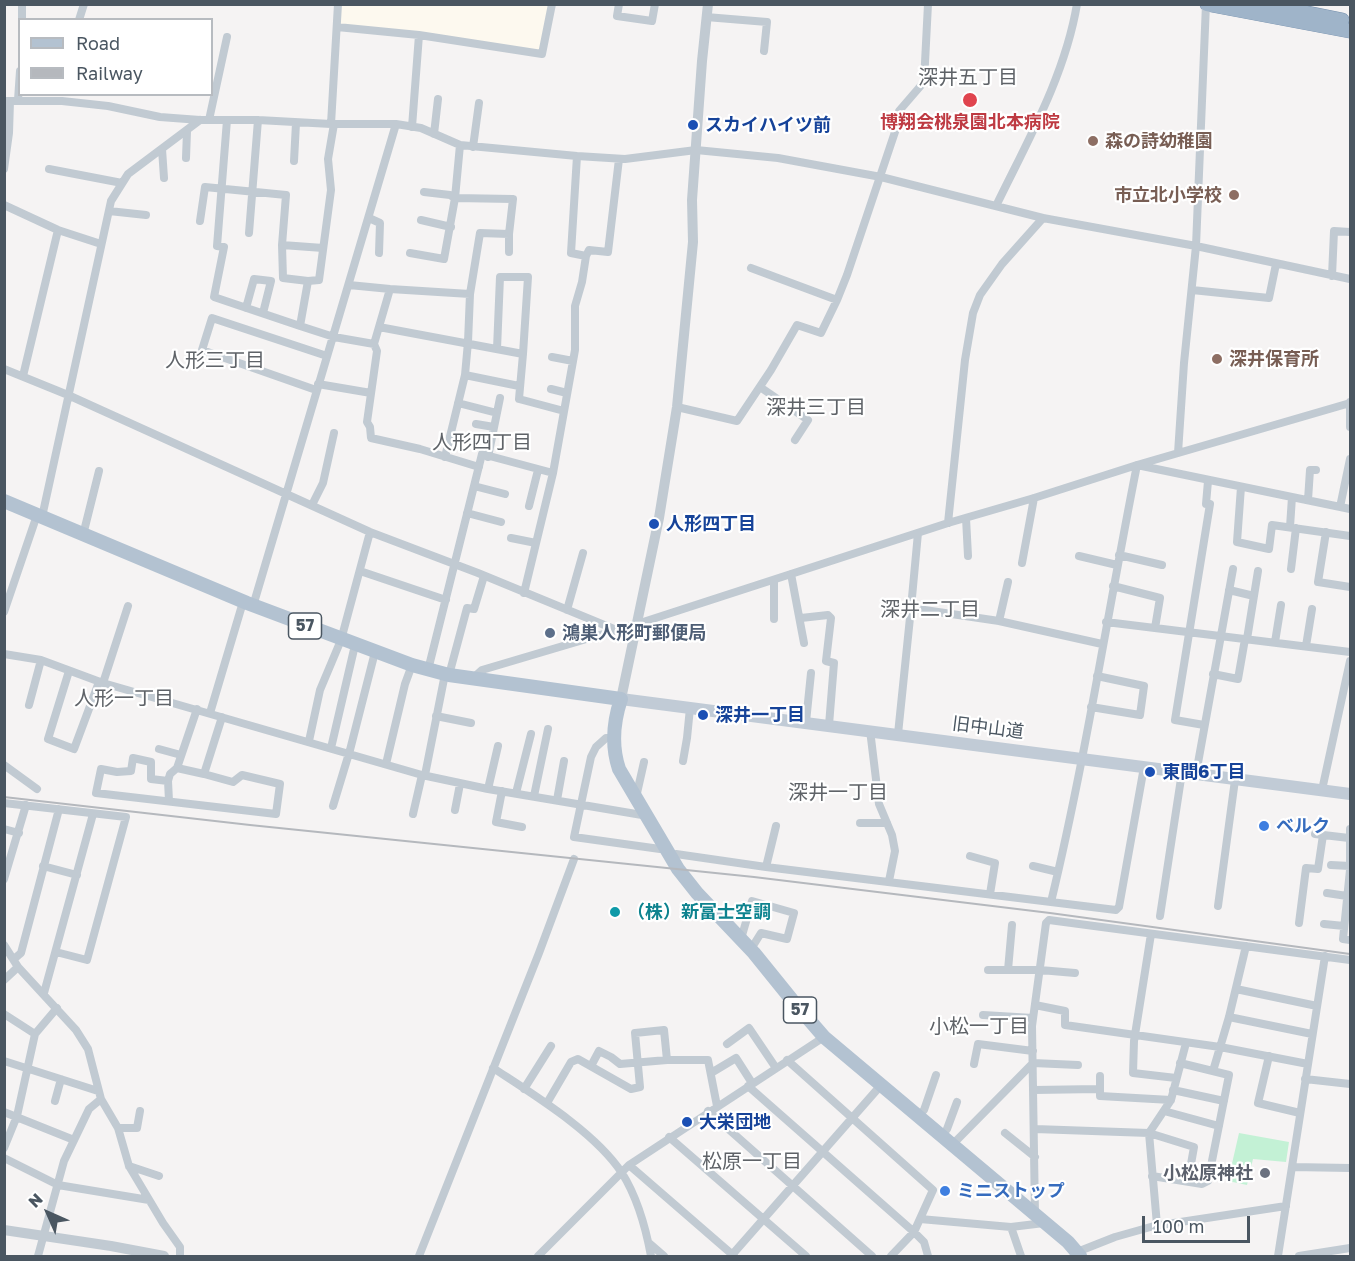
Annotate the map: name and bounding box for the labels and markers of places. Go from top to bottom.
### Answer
marker: 博翔会桃泉園北本病院 [961,91,979,109]
place label: 博翔会桃泉園北本病院 [880,111,1060,133]
place label: スカイハイツ前 [705,114,831,136]
marker: スカイハイツ前 [686,118,700,132]
place label: 森の詩幼稚園 [1105,130,1213,152]
marker: 森の詩幼稚園 [1086,134,1100,148]
place label: 市立北小学校 [1114,184,1222,206]
marker: 市立北小学校 [1227,188,1241,202]
place label: 深井保育所 [1229,348,1319,370]
marker: 深井保育所 [1210,352,1224,366]
place label: 人形四丁目 [666,513,756,535]
marker: 人形四丁目 [647,517,661,531]
place label: 鴻巣人形町郵便局 [562,622,706,644]
marker: 鴻巣人形町郵便局 [543,626,557,640]
place label: 深井一丁目 [715,704,805,726]
marker: 深井一丁目 [696,708,710,722]
place label: 東間6丁目 [1162,761,1245,783]
marker: 東間6丁目 [1143,765,1157,779]
place label: ベルク [1276,815,1330,837]
marker: ベルク [1257,819,1271,833]
place label: （株）新富士空調 [627,901,771,923]
marker: （株）新富士空調 [608,905,622,919]
place label: 大栄団地 [699,1111,771,1133]
marker: 大栄団地 [680,1115,694,1129]
place label: 小松原神社 [1163,1162,1253,1184]
marker: 小松原神社 [1258,1166,1272,1180]
place label: ミニストップ [957,1180,1065,1202]
marker: ミニストップ [938,1184,952,1198]

